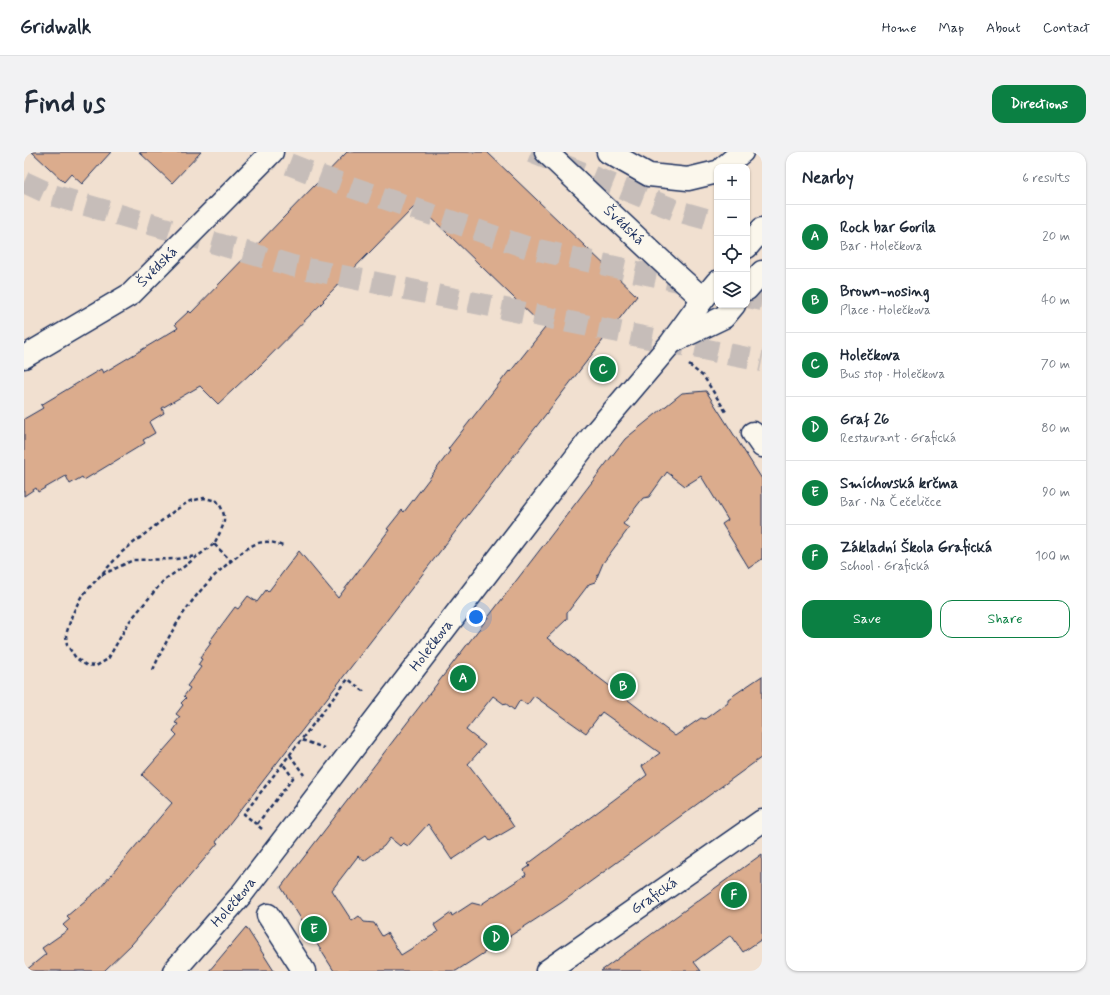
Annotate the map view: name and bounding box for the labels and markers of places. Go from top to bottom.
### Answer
pin: C [590,354,616,384]
pin: A [450,663,476,693]
pin: B [610,671,636,701]
pin: F [721,880,747,910]
pin: E [301,914,327,944]
pin: D [483,923,509,953]

